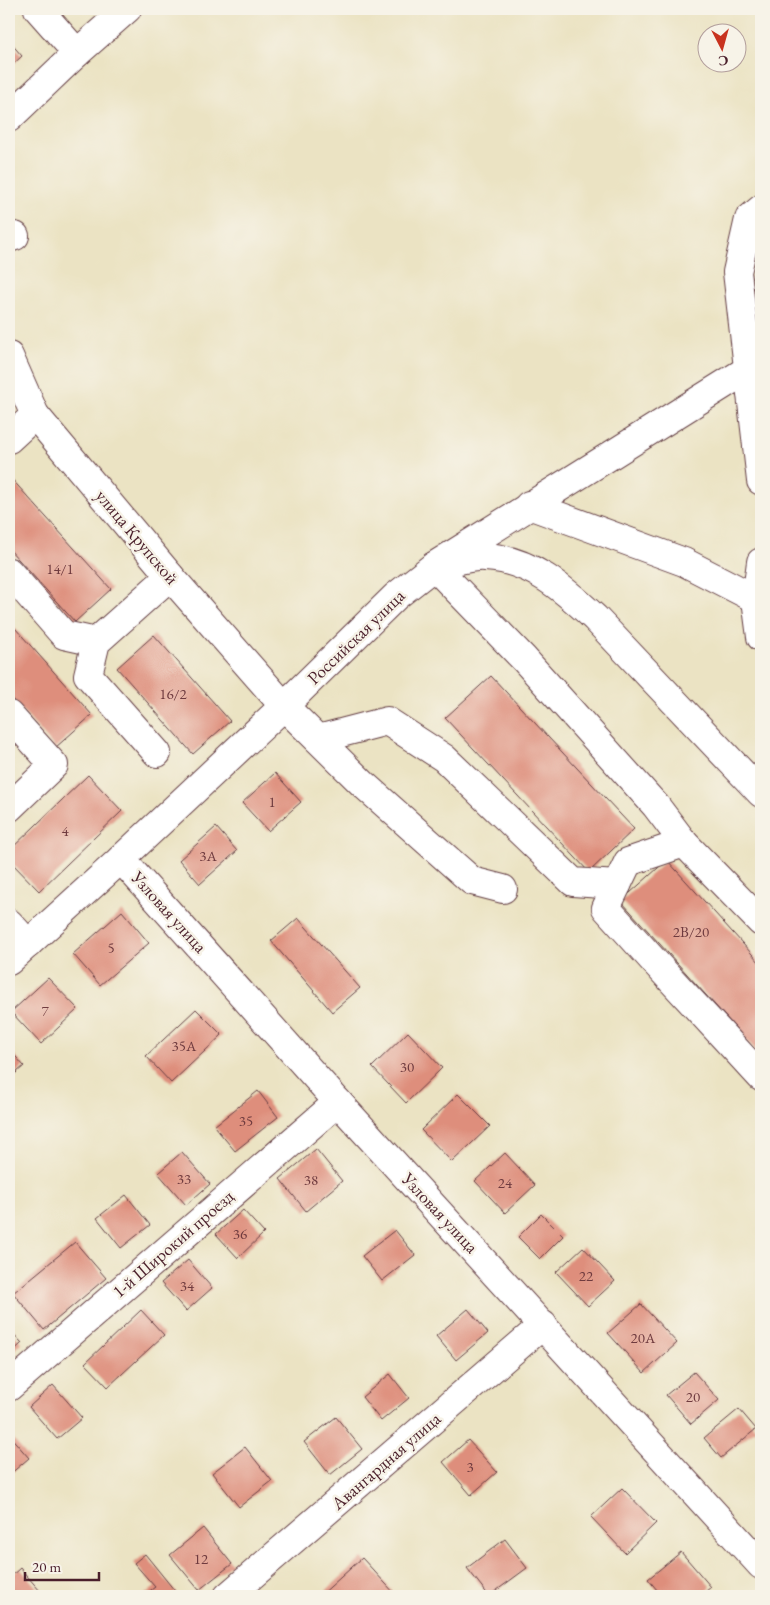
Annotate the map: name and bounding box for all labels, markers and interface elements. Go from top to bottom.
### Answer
north arrow [698,22,748,72]
text: С [717,51,729,70]
street label: улица Крупской [91,484,184,589]
house number: 14/1 [46,559,74,578]
street label: Российская улица [302,584,410,689]
house number: 16/2 [159,684,188,703]
house number: 1 [268,792,276,811]
house number: 4 [61,821,69,840]
house number: 3А [199,846,217,865]
street label: Узловая улица [126,865,213,958]
house number: 2В/20 [673,922,709,941]
house number: 5 [107,938,115,957]
house number: 7 [41,1001,49,1020]
house number: 35А [172,1036,197,1055]
house number: 30 [400,1057,414,1076]
house number: 35 [239,1111,253,1130]
street label: Узловая улица [396,1167,484,1259]
house number: 33 [177,1169,191,1188]
house number: 38 [304,1170,318,1189]
house number: 24 [498,1173,513,1192]
street label: 1-й Широкий проезд [107,1185,238,1303]
house number: 36 [233,1224,247,1243]
house number: 22 [579,1266,594,1285]
house number: 34 [180,1276,195,1295]
house number: 20А [631,1328,656,1347]
house number: 20 [686,1387,700,1406]
street label: Авангардная улица [325,1406,446,1515]
house number: 3 [466,1457,474,1476]
house number: 12 [194,1549,209,1568]
scale bar [25,1550,99,1582]
text: 20 m [32,1557,61,1576]

